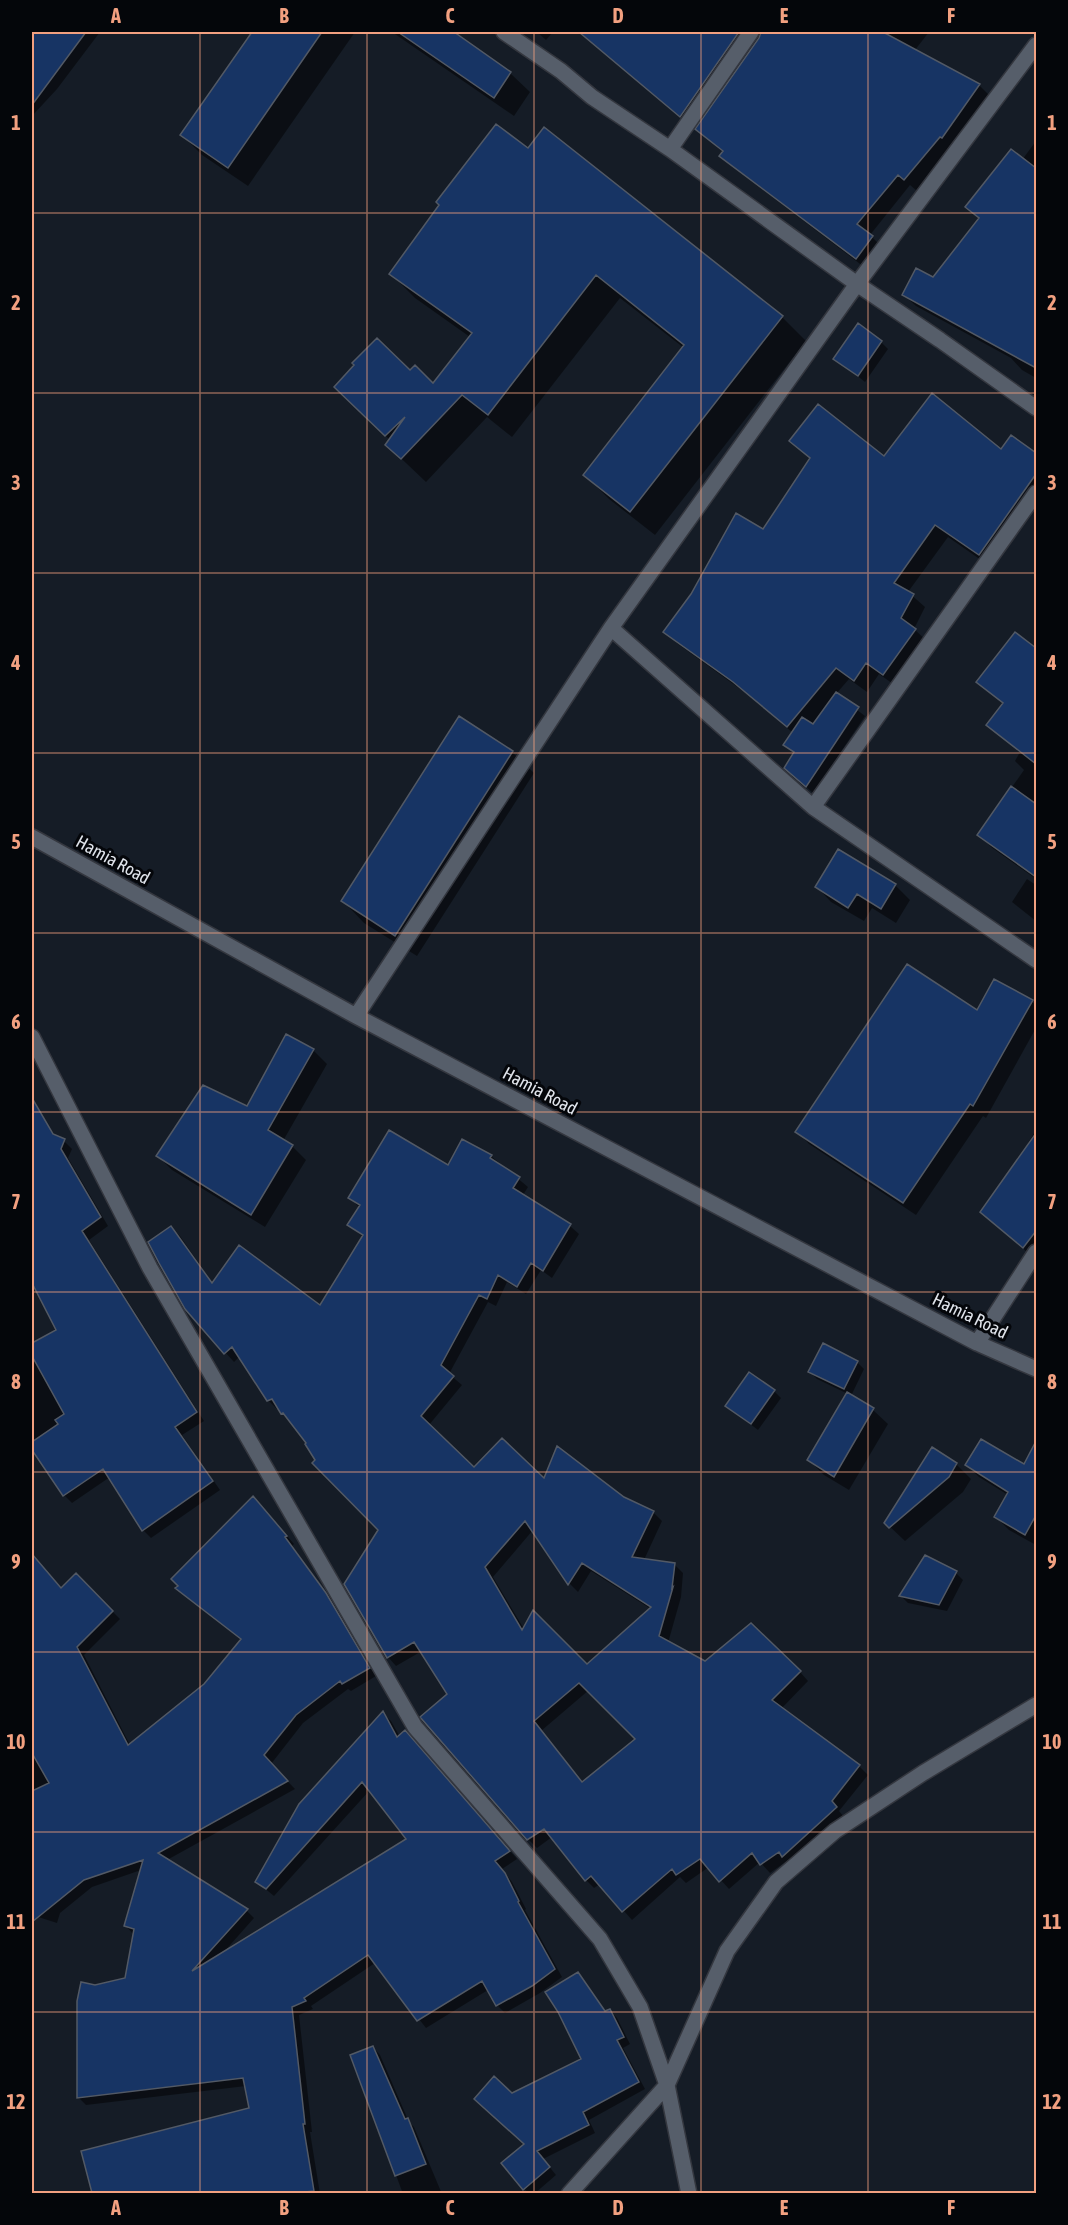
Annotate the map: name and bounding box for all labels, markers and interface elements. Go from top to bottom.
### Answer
text: A [110,4,121,27]
text: B [279,4,289,27]
text: C [446,4,455,27]
text: D [612,4,624,27]
text: E [780,4,789,27]
text: F [947,4,955,27]
text: 1 [11,111,21,134]
text: 1 [1047,111,1057,134]
text: 2 [11,291,21,314]
text: 2 [1047,291,1057,314]
text: 3 [11,471,21,494]
text: 3 [1047,471,1057,494]
text: 4 [10,651,21,674]
text: 4 [1046,651,1057,674]
text: 5 [11,830,21,853]
text: 5 [1047,830,1057,853]
street label: Hamia Road [73,831,154,888]
text: 6 [11,1010,21,1033]
text: 6 [1047,1010,1057,1033]
street label: Hamia Road [499,1062,581,1119]
text: 7 [11,1190,21,1213]
text: 7 [1047,1190,1057,1213]
street label: Hamia Road [929,1288,1011,1343]
text: 8 [11,1370,21,1393]
text: 8 [1047,1370,1057,1393]
text: 9 [11,1550,21,1573]
text: 9 [1047,1550,1057,1573]
text: 10 [7,1730,25,1753]
text: 10 [1043,1730,1061,1753]
text: 11 [7,1910,25,1933]
text: 11 [1043,1910,1061,1933]
text: 12 [7,2090,25,2113]
text: 12 [1043,2090,1061,2113]
text: A [110,2196,121,2219]
text: B [279,2196,289,2219]
text: C [446,2196,455,2219]
text: D [612,2196,624,2219]
text: E [780,2196,789,2219]
text: F [947,2196,955,2219]

